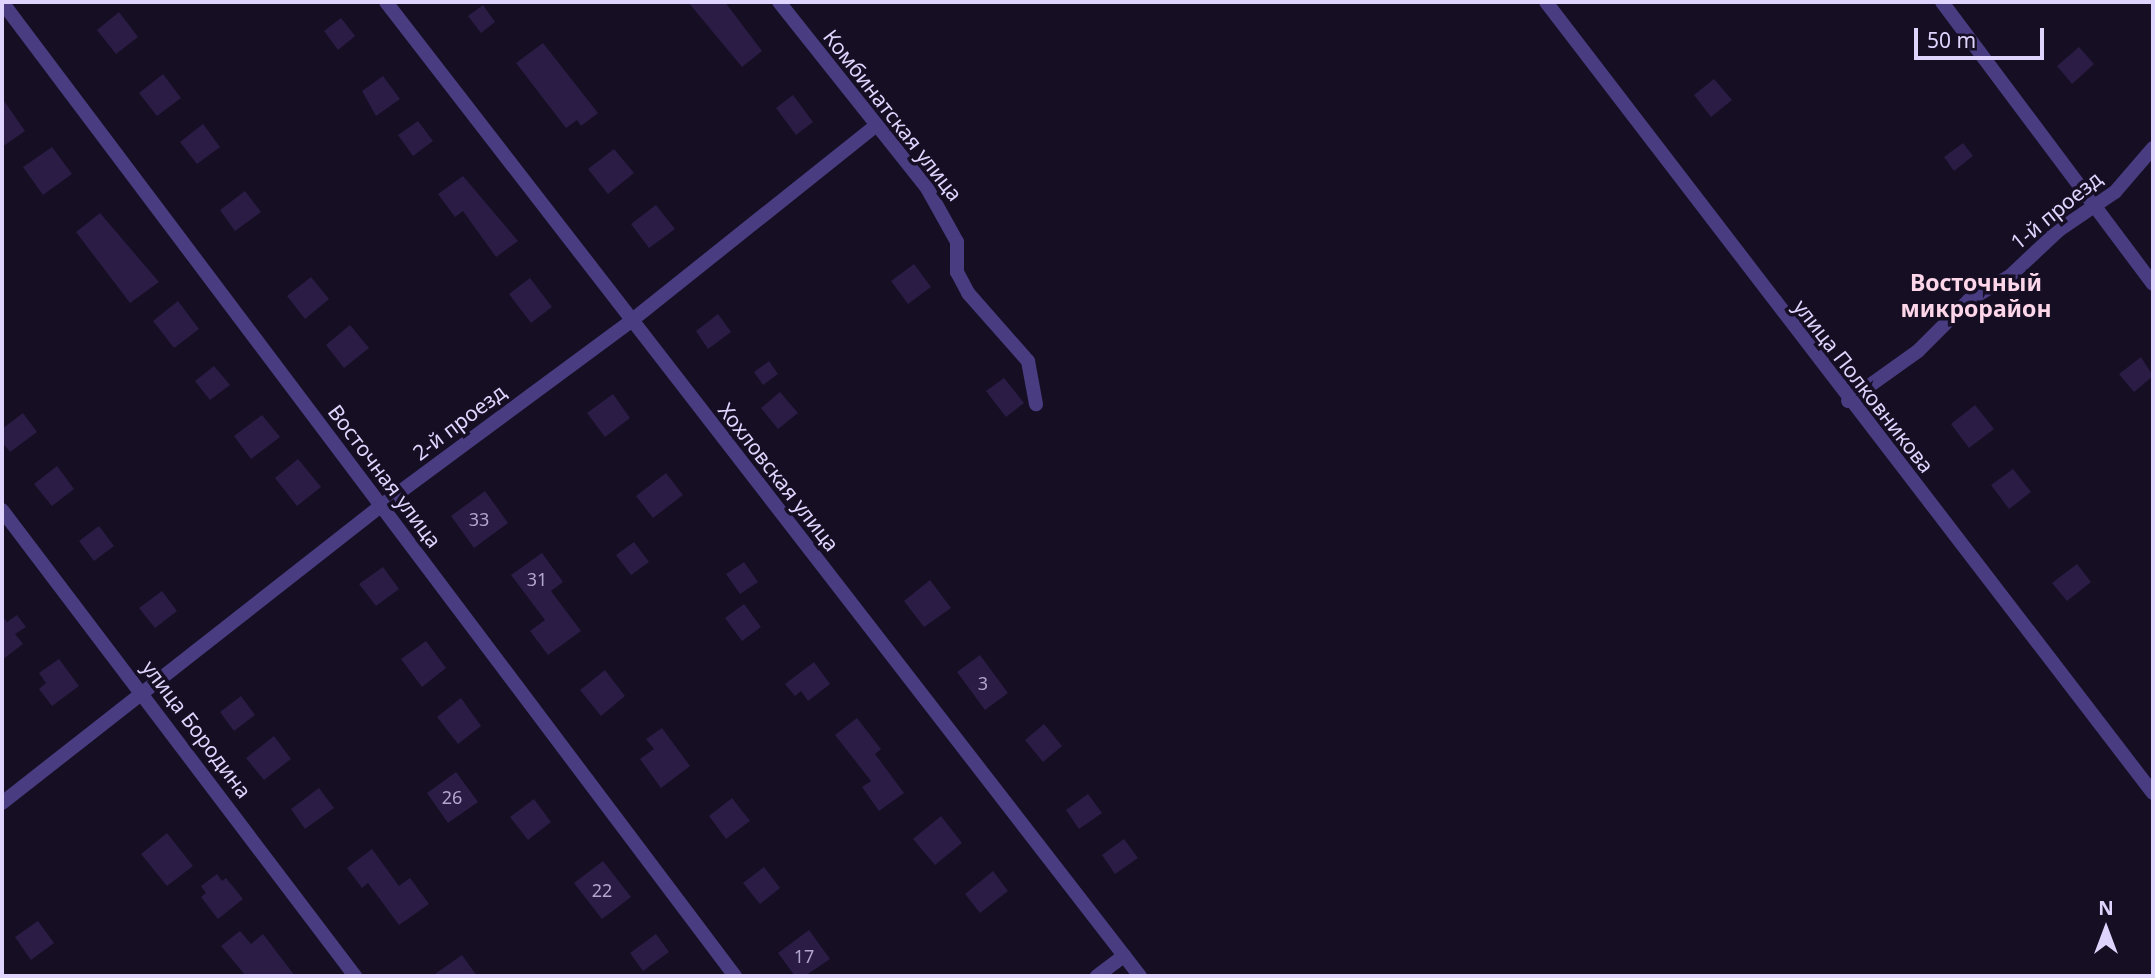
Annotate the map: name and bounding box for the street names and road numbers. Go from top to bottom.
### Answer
street label: Комбинатская улица [818,24,968,206]
street label: 1-й проезд [2005,166,2107,254]
street label: улица Полковникова [1789,294,1939,478]
street label: 2-й проезд [408,379,510,465]
street label: Хохловская улица [713,398,845,556]
street label: Восточная улица [323,400,447,552]
street label: улица Бородина [137,655,257,803]

